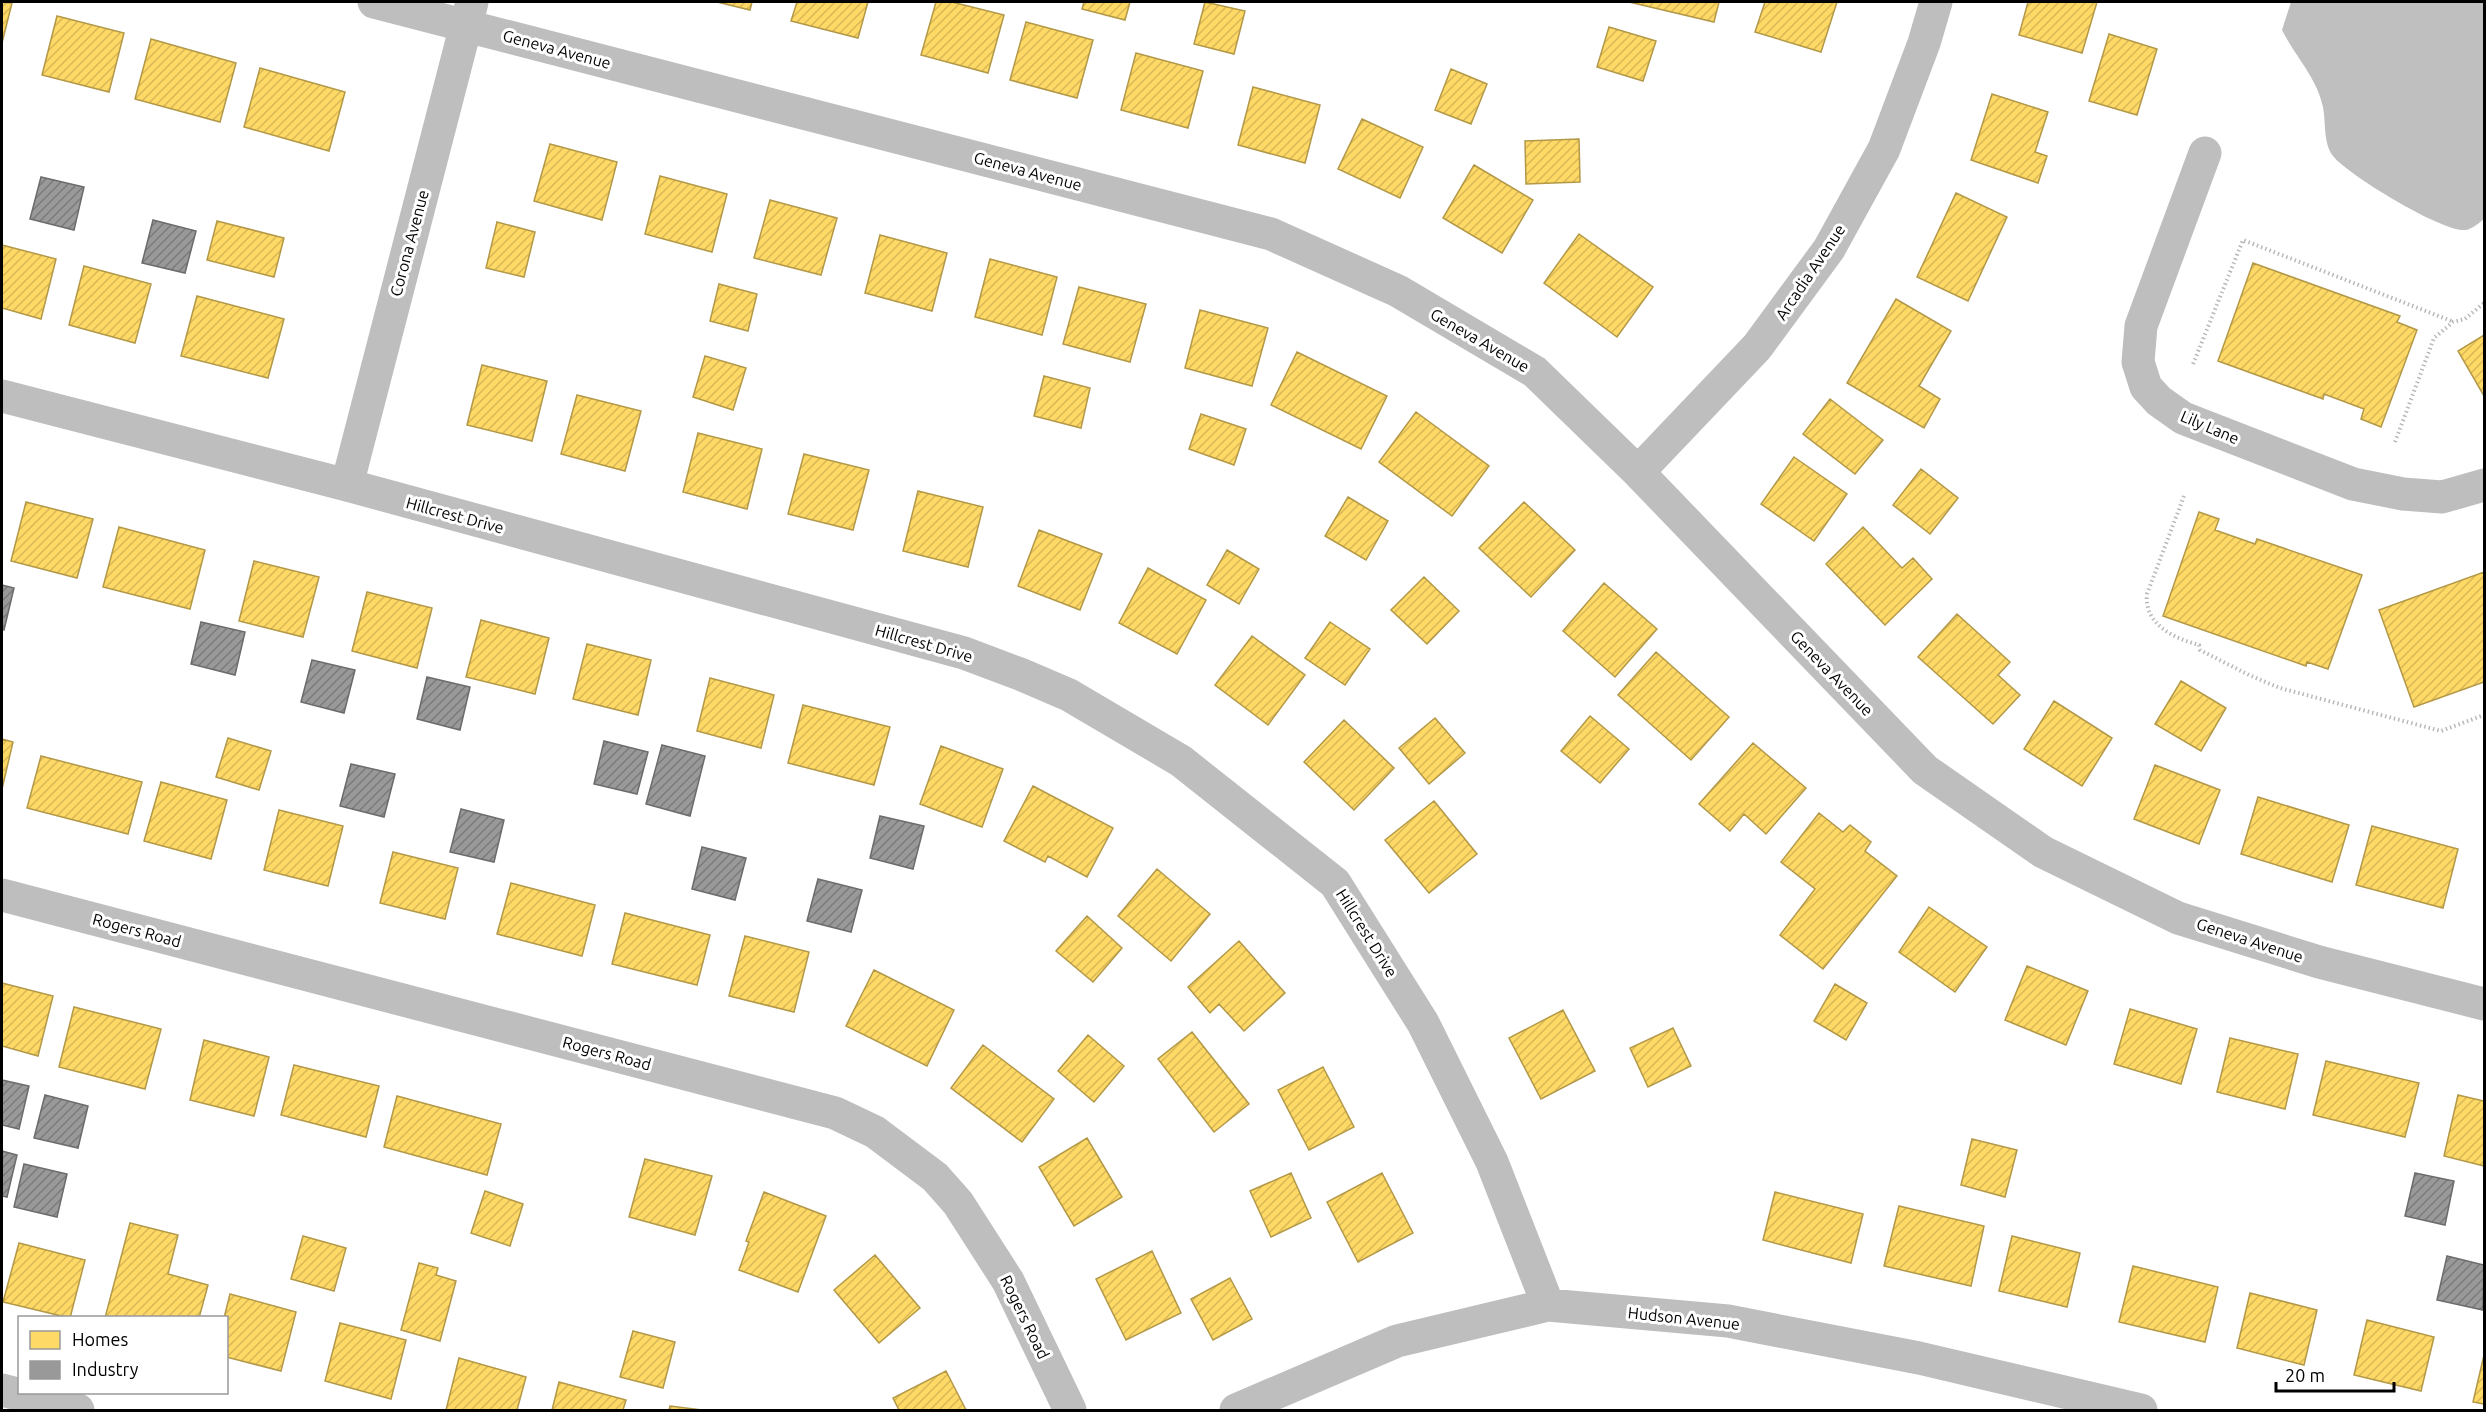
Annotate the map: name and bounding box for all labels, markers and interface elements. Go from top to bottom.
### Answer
street label: Geneva Avenue [501,26,613,72]
street label: Geneva Avenue [972,148,1084,194]
street label: Corona Avenue [386,188,432,298]
street label: Arcadia Avenue [1771,221,1849,323]
street label: Geneva Avenue [1427,304,1533,376]
street label: Lily Lane [2178,407,2242,447]
street label: Hillcrest Drive [404,493,506,537]
street label: Hillcrest Drive [873,621,975,665]
street label: Geneva Avenue [1787,627,1877,719]
street label: Hillcrest Drive [1333,886,1401,980]
street label: Rogers Road [91,910,183,950]
street label: Geneva Avenue [2194,914,2306,966]
street label: Rogers Road [561,1033,653,1073]
street label: Rogers Road [997,1272,1053,1362]
street label: Hudson Avenue [1627,1303,1741,1333]
legend [18,1316,228,1394]
text: Homes [72,1329,129,1349]
scale bar [2276,1355,2394,1393]
text: Industry [72,1359,139,1379]
text: 20 m [2285,1365,2325,1385]

